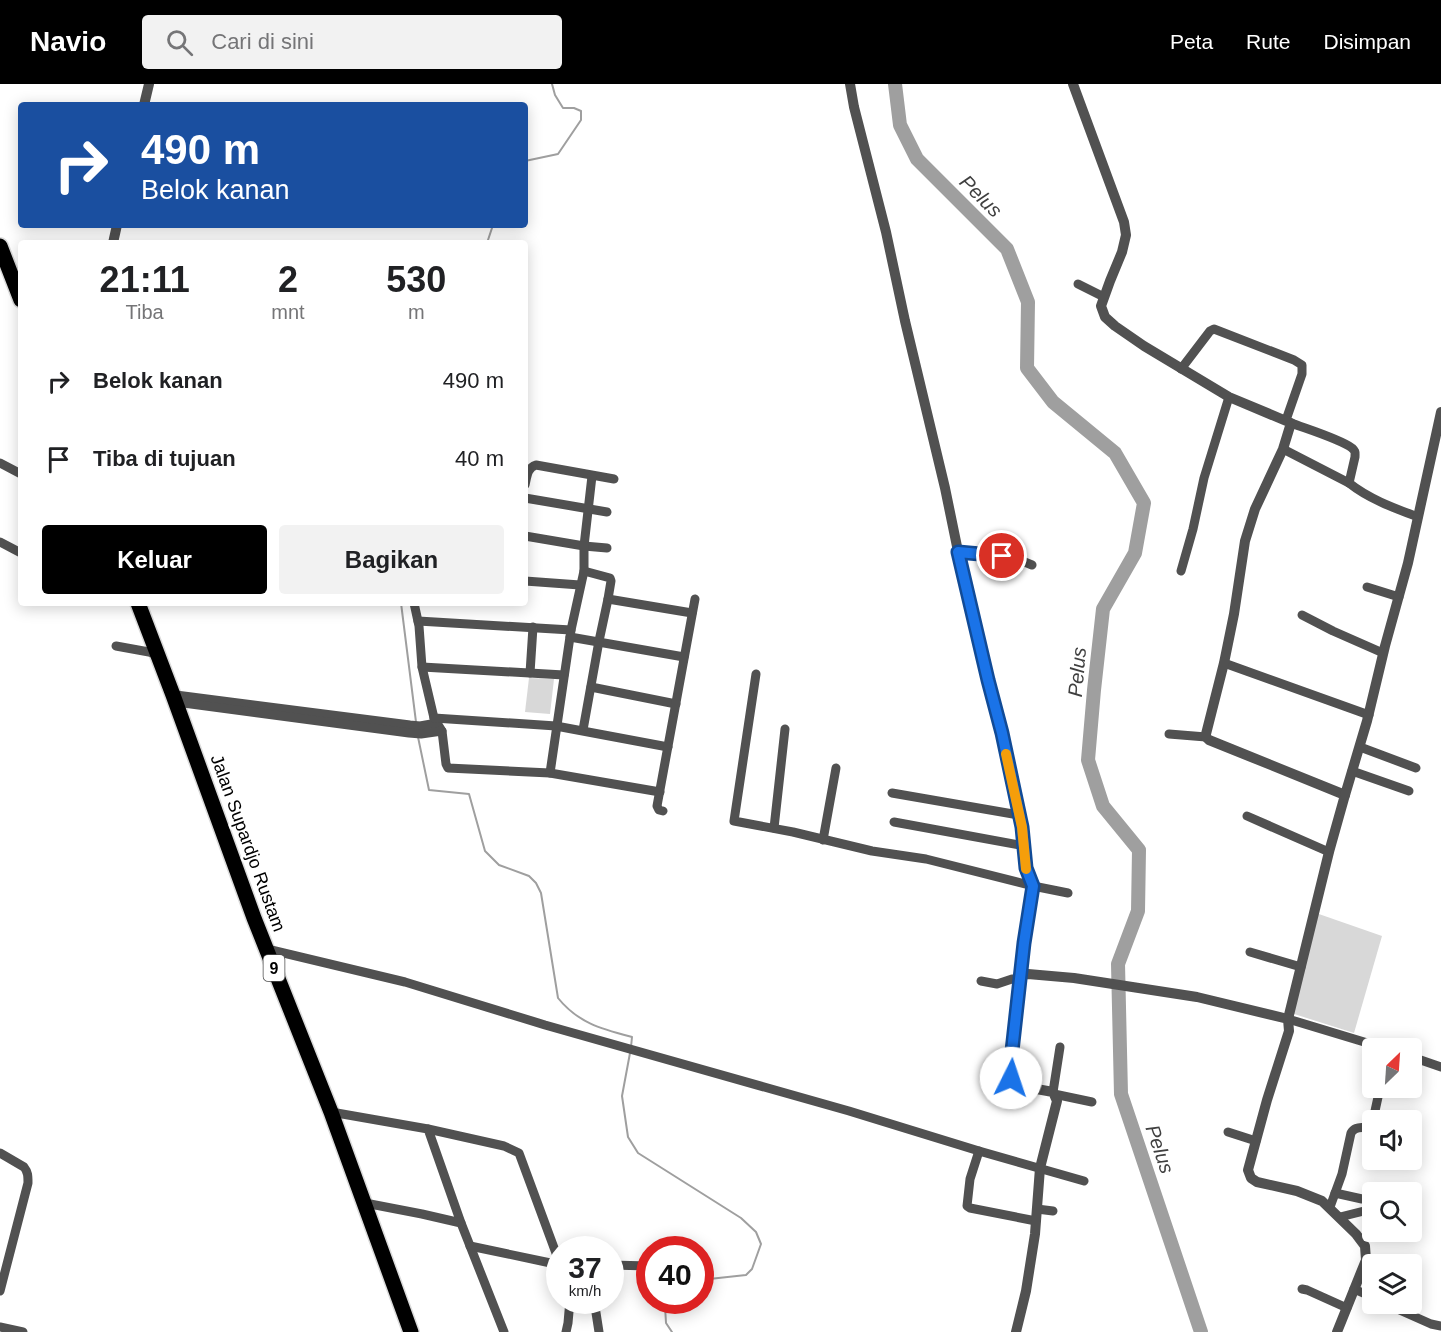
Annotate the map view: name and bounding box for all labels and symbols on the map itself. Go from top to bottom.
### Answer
water label: Pelus [956,171,1006,221]
pin [976,530,1027,581]
water label: Pelus [1064,646,1090,698]
street label: Jalan Supardjo Rustam [207,752,289,934]
road number: 9 [264,955,284,981]
north arrow [1362,1038,1422,1098]
position arrow [979,1046,1043,1110]
water label: Pelus [1141,1122,1179,1176]
speed limit sign: 40 [636,1236,714,1314]

